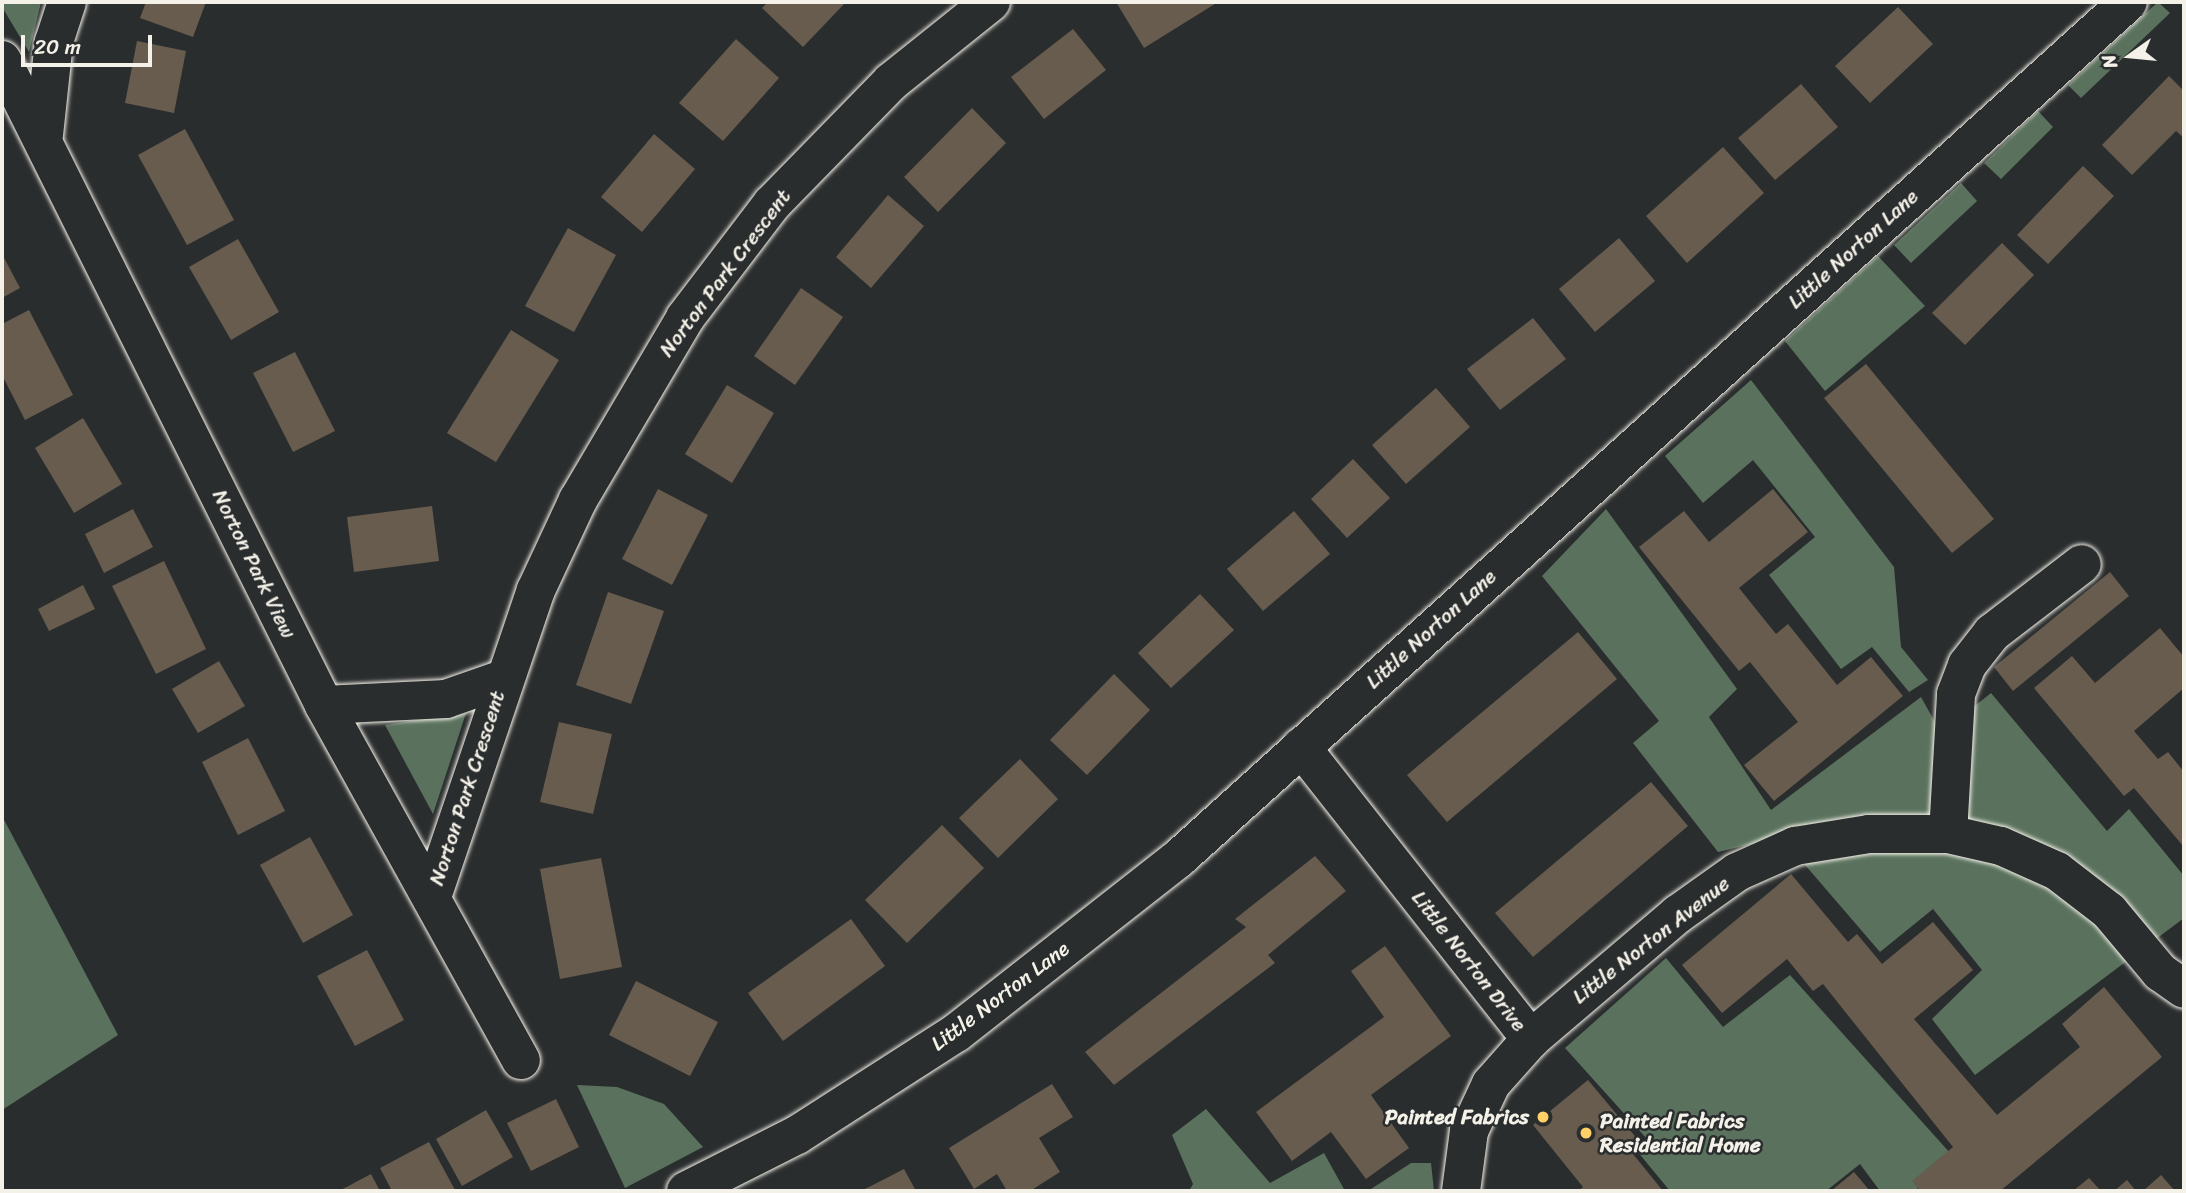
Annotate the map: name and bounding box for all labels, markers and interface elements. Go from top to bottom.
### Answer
scale bar [24,21,156,65]
north arrow [2095,21,2165,91]
text: 20 m [34,28,81,66]
text: N [2092,51,2127,72]
street label: Little Norton Lane [1782,183,1924,315]
street label: Norton Park Crescent [654,184,796,362]
street label: Norton Park View [207,485,301,643]
street label: Little Norton Lane [1360,563,1502,695]
street label: Norton Park Crescent [424,688,510,888]
street label: Little Norton Avenue [1567,871,1735,1009]
street label: Little Norton Drive [1406,885,1532,1037]
street label: Little Norton Lane [925,935,1075,1057]
place label: Painted Fabrics [1385,1104,1529,1130]
place label: Painted Fabrics Residential Home [1600,1108,1761,1158]
marker: Painted Fabrics [1535,1109,1551,1125]
marker: Painted Fabrics Residential Home [1578,1125,1594,1141]

